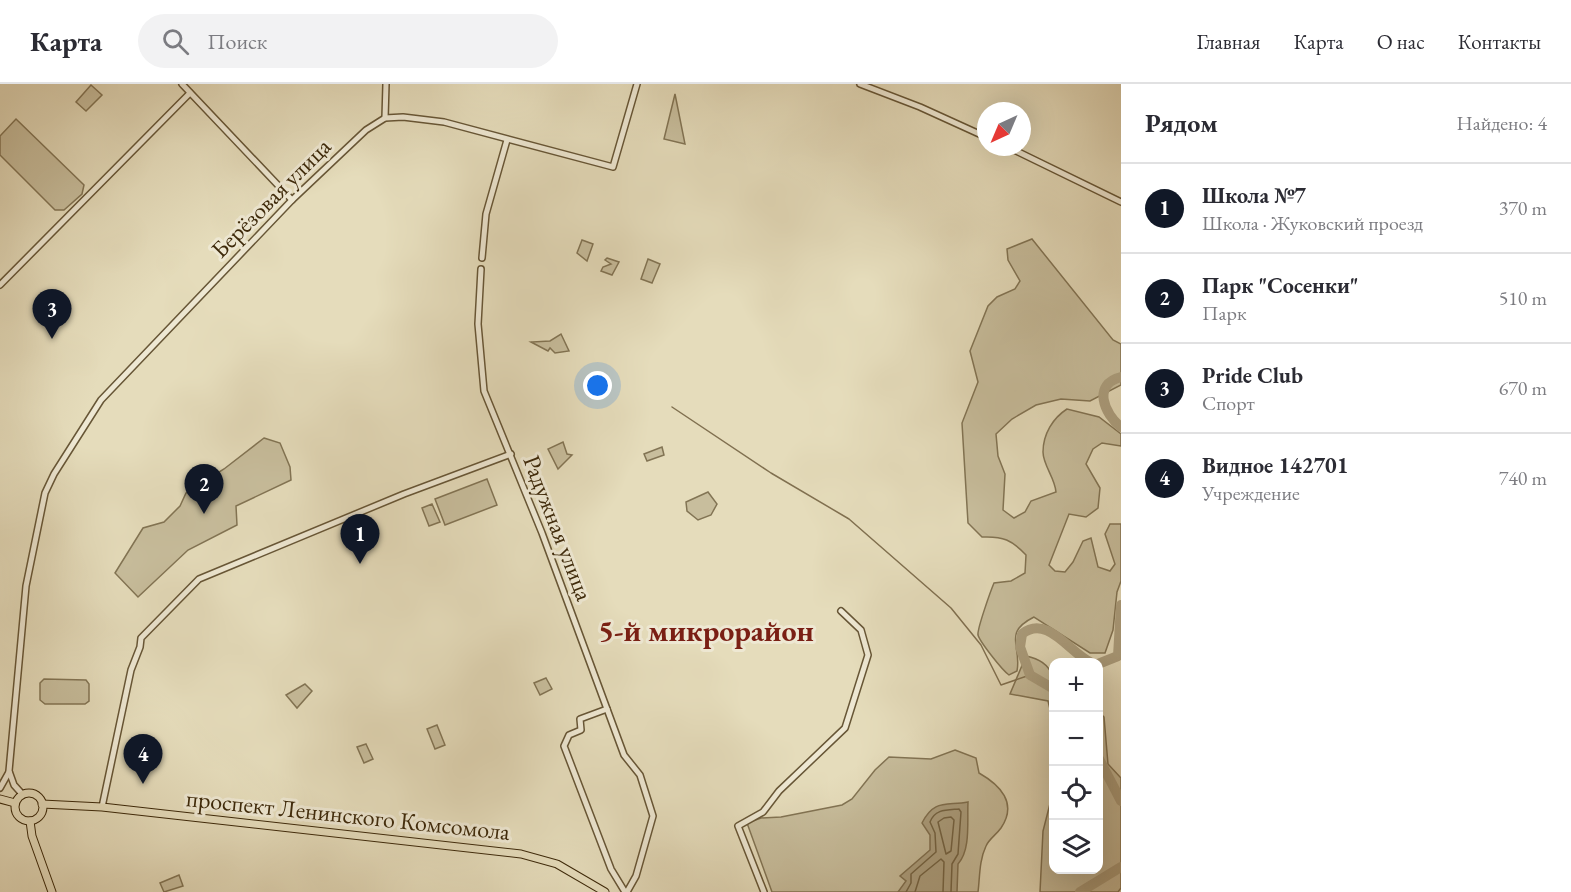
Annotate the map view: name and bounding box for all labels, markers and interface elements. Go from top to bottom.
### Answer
search box [138,14,558,68]
text: Карта [30,23,102,59]
icon: search [159,25,192,58]
text: Поиск [207,27,267,56]
text: Главная [1196,28,1260,55]
text: Карта [1293,28,1344,55]
text: О нас [1377,28,1425,55]
text: Контакты [1458,28,1541,55]
north arrow [977,102,1031,156]
text: Рядом [1145,106,1218,140]
text: Найдено: 4 [1456,110,1547,136]
street label: Берёзовая улица [204,131,338,264]
text: Школа №7 [1202,181,1306,210]
text: 1 [1159,195,1170,221]
text: 370 m [1499,195,1547,221]
text: Школа · Жуковский проезд [1202,210,1423,236]
text: Парк "Сосенки" [1202,271,1359,300]
text: 2 [1159,285,1170,311]
text: 510 m [1499,285,1547,311]
pin: 3 [32,290,72,339]
text: Парк [1202,300,1246,326]
text: Pride Club [1202,361,1303,390]
your location [583,371,612,400]
text: 3 [1159,375,1170,401]
text: 670 m [1499,375,1547,401]
text: Спорт [1202,390,1255,416]
street label: Радужная улица [516,451,601,605]
text: Видное 142701 [1202,451,1348,480]
pin: 2 [184,464,224,514]
text: 4 [1159,465,1170,491]
text: 740 m [1499,465,1547,491]
text: Учреждение [1202,480,1300,506]
pin: 1 [340,514,380,564]
district label: 5-й микрорайон [598,611,814,650]
map controls [1049,658,1103,874]
button: + [1049,658,1103,712]
button: − [1049,712,1103,766]
pin: 4 [124,734,162,784]
button: locate [1049,766,1103,820]
street label: проспект Ленинского Комсомола [185,782,512,847]
button: layers [1049,820,1103,874]

